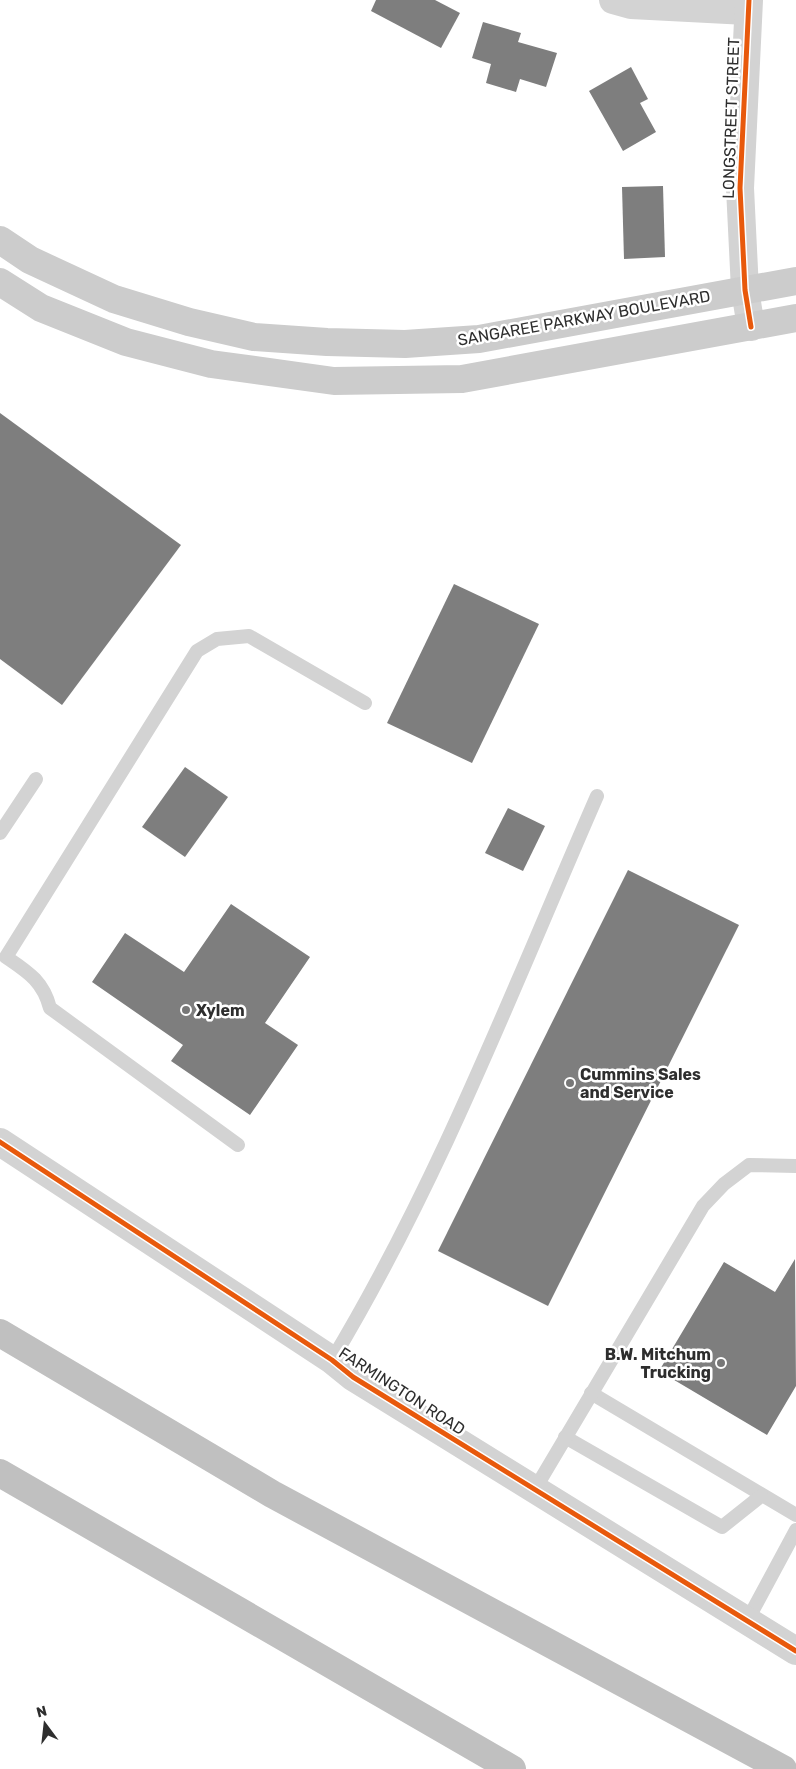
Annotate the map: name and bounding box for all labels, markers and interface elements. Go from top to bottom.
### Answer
street label: LONGSTREET STREET [719,37,743,199]
street label: SANGAREE PARKWAY BOULEVARD [456,286,712,350]
place label: Xylem [196,1001,245,1020]
marker: Xylem [180,1004,192,1016]
place label: Cummins Sales and Service [580,1065,701,1102]
marker: Cummins Sales and Service [564,1077,576,1089]
street label: FARMINGTON ROAD [335,1343,469,1439]
place label: B.W. Mitchum Trucking [605,1345,711,1382]
marker: B.W. Mitchum Trucking [715,1357,727,1369]
north arrow [20,1699,70,1749]
text: N [35,1702,49,1721]

